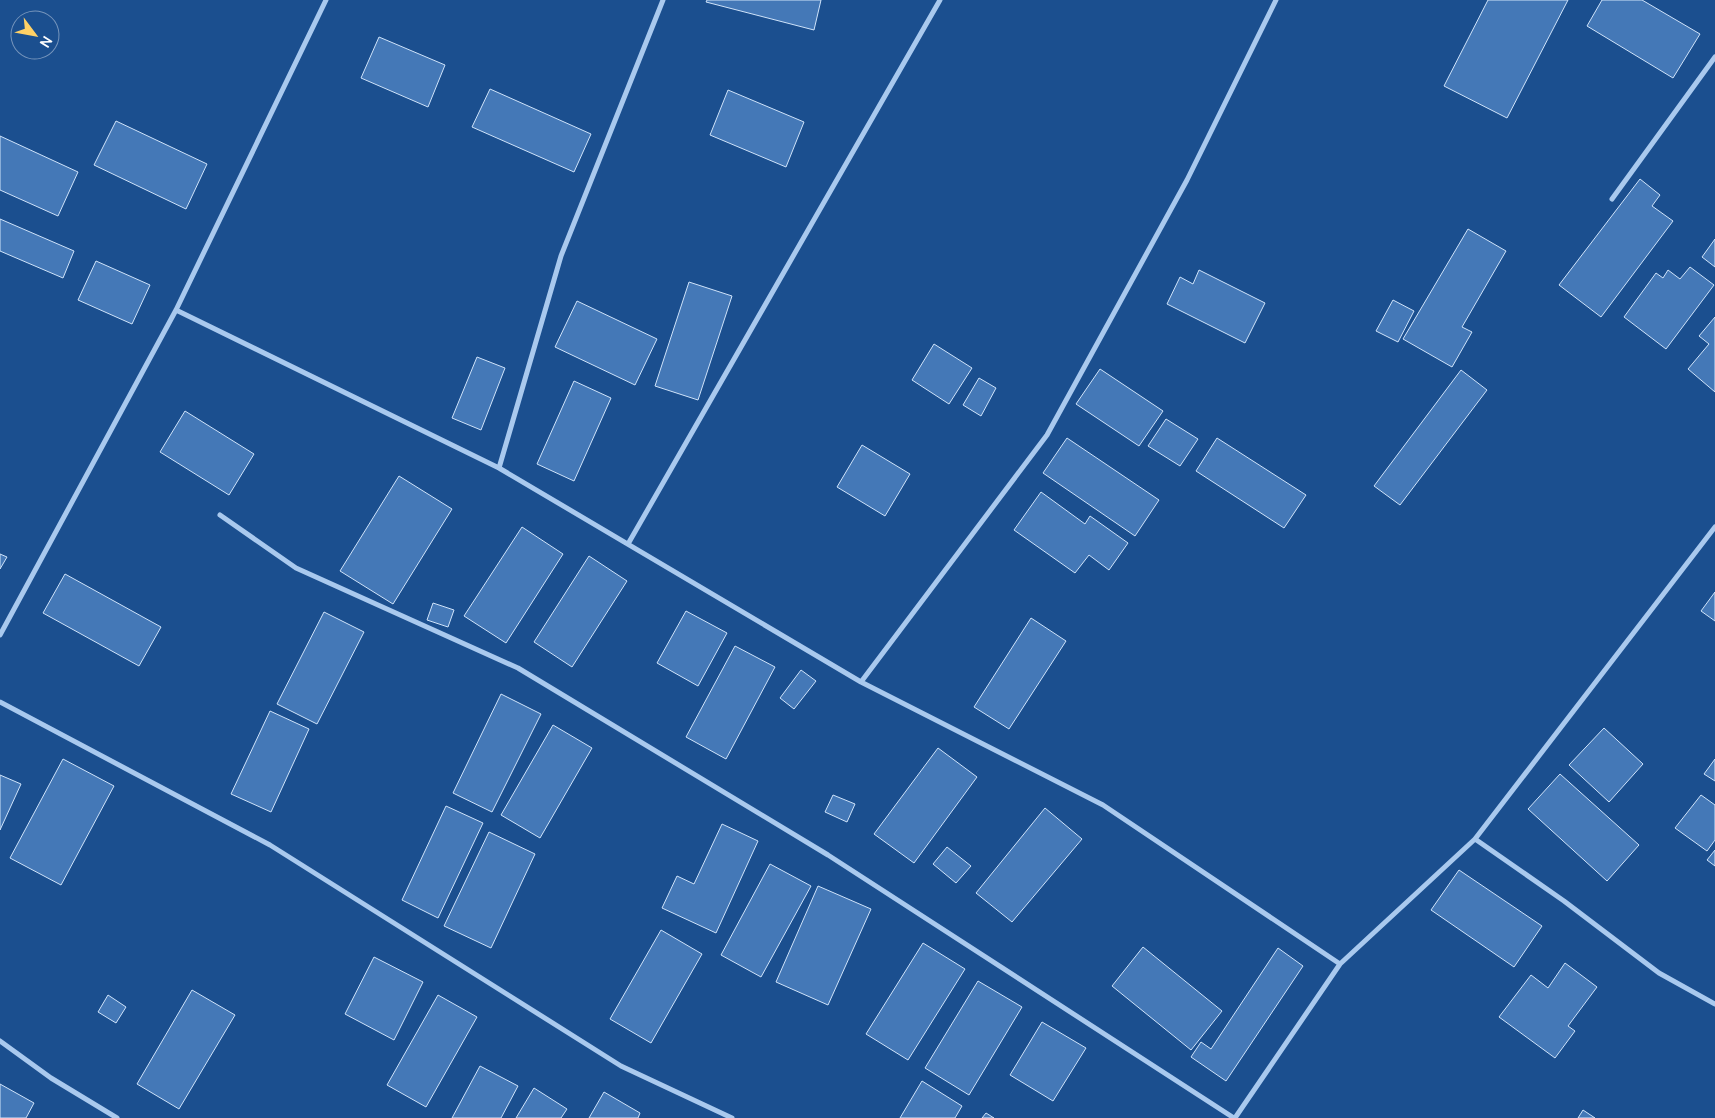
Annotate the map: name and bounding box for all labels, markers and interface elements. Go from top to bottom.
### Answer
north arrow [10,10,60,60]
text: N [36,33,57,51]

